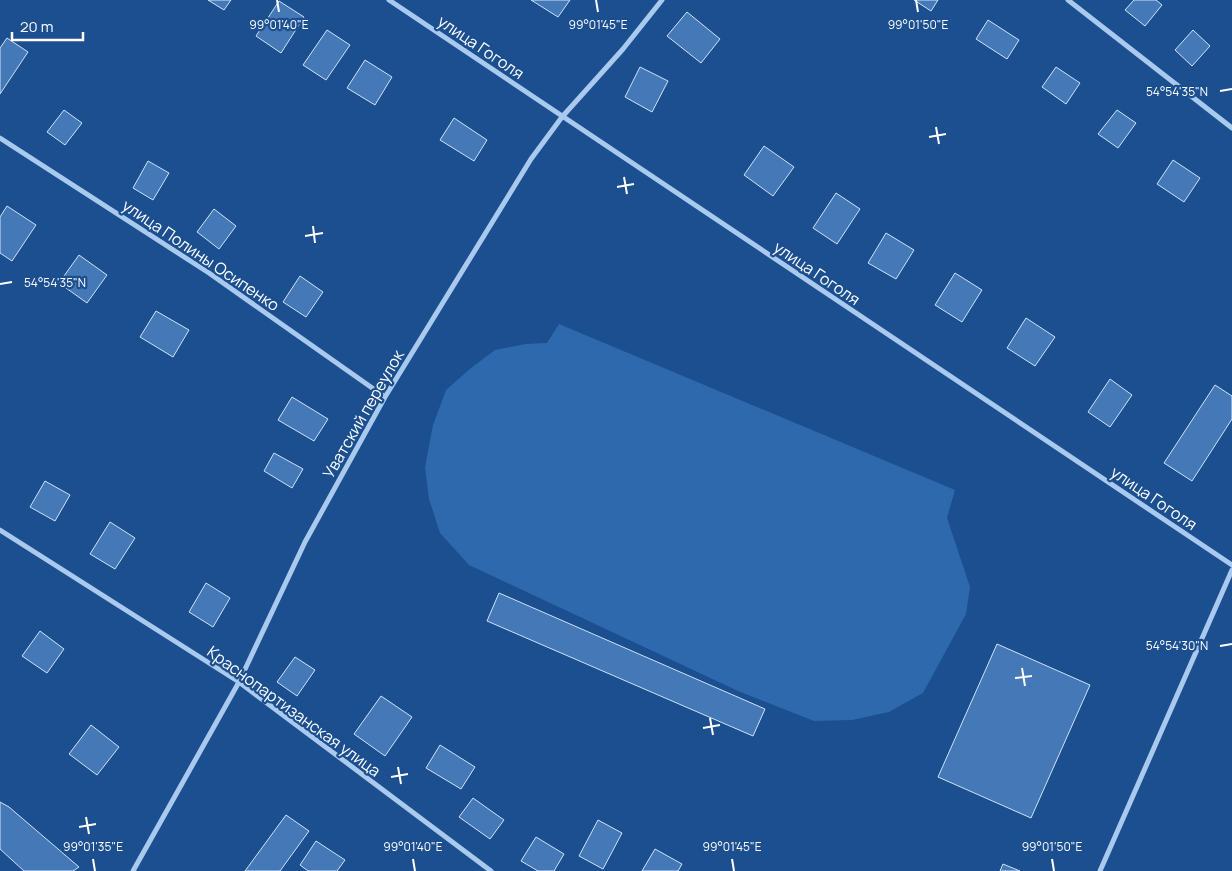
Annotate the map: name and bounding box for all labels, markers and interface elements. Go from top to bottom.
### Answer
scale bar [12,10,84,42]
street label: улица Гоголя [433,10,529,84]
text: 20 m [20,16,53,37]
text: 99°01'40"E [249,16,309,33]
text: 99°01'45"E [569,16,628,33]
text: 99°01'50"E [888,16,948,33]
text: 54°54'35"N [1146,83,1208,100]
street label: улица Полины Осипенко [118,194,284,316]
street label: улица Гоголя [769,236,865,310]
text: 54°54'35"N [24,274,86,291]
street label: Уватский переулок [317,345,409,482]
street label: улица Гоголя [1106,461,1202,535]
text: 54°54'30"N [1146,637,1208,654]
street label: Краснопартизанская улица [203,640,385,782]
text: 99°01'35"E [63,838,123,855]
text: 99°01'40"E [383,838,443,855]
text: 99°01'45"E [703,838,762,855]
text: 99°01'50"E [1022,838,1082,855]

